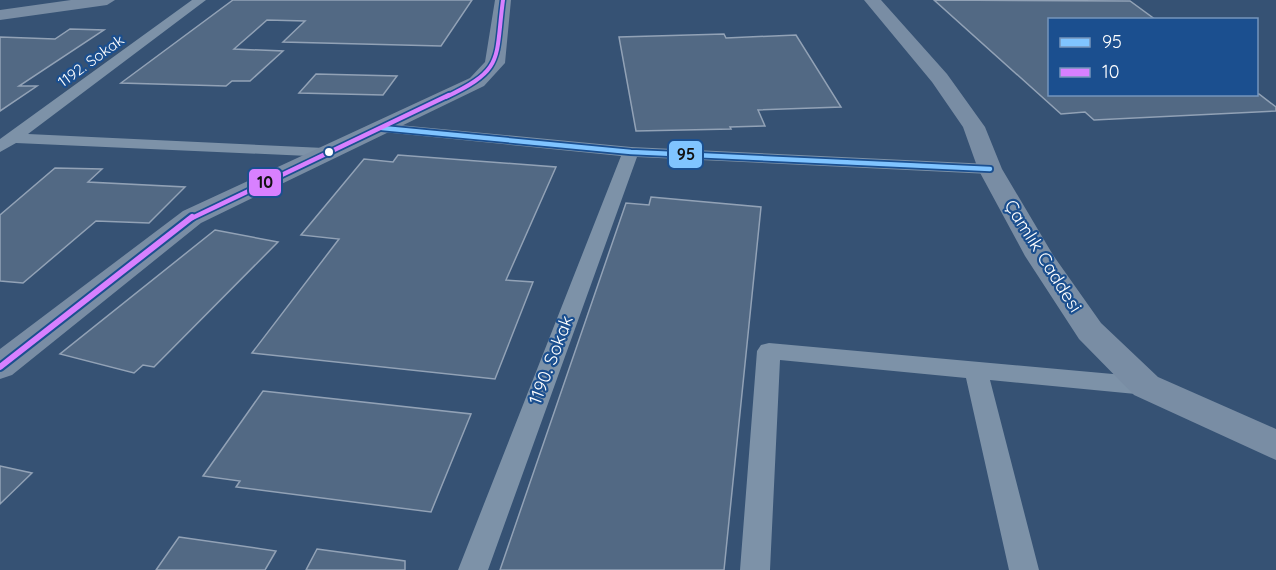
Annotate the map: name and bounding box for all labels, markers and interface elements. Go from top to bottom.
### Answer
legend [1048,18,1258,96]
street label: 1192. Sokak [54,30,128,91]
text: 95 [1102,30,1122,53]
text: 10 [1102,60,1119,83]
line badge: 95 [668,140,703,169]
text: 95 [677,144,695,164]
unlabelled marker [323,146,335,158]
line badge: 10 [248,168,282,197]
text: 10 [257,172,273,192]
street label: Çamlık Caddesi [1000,195,1087,316]
street label: 1190. Sokak [523,312,578,408]

